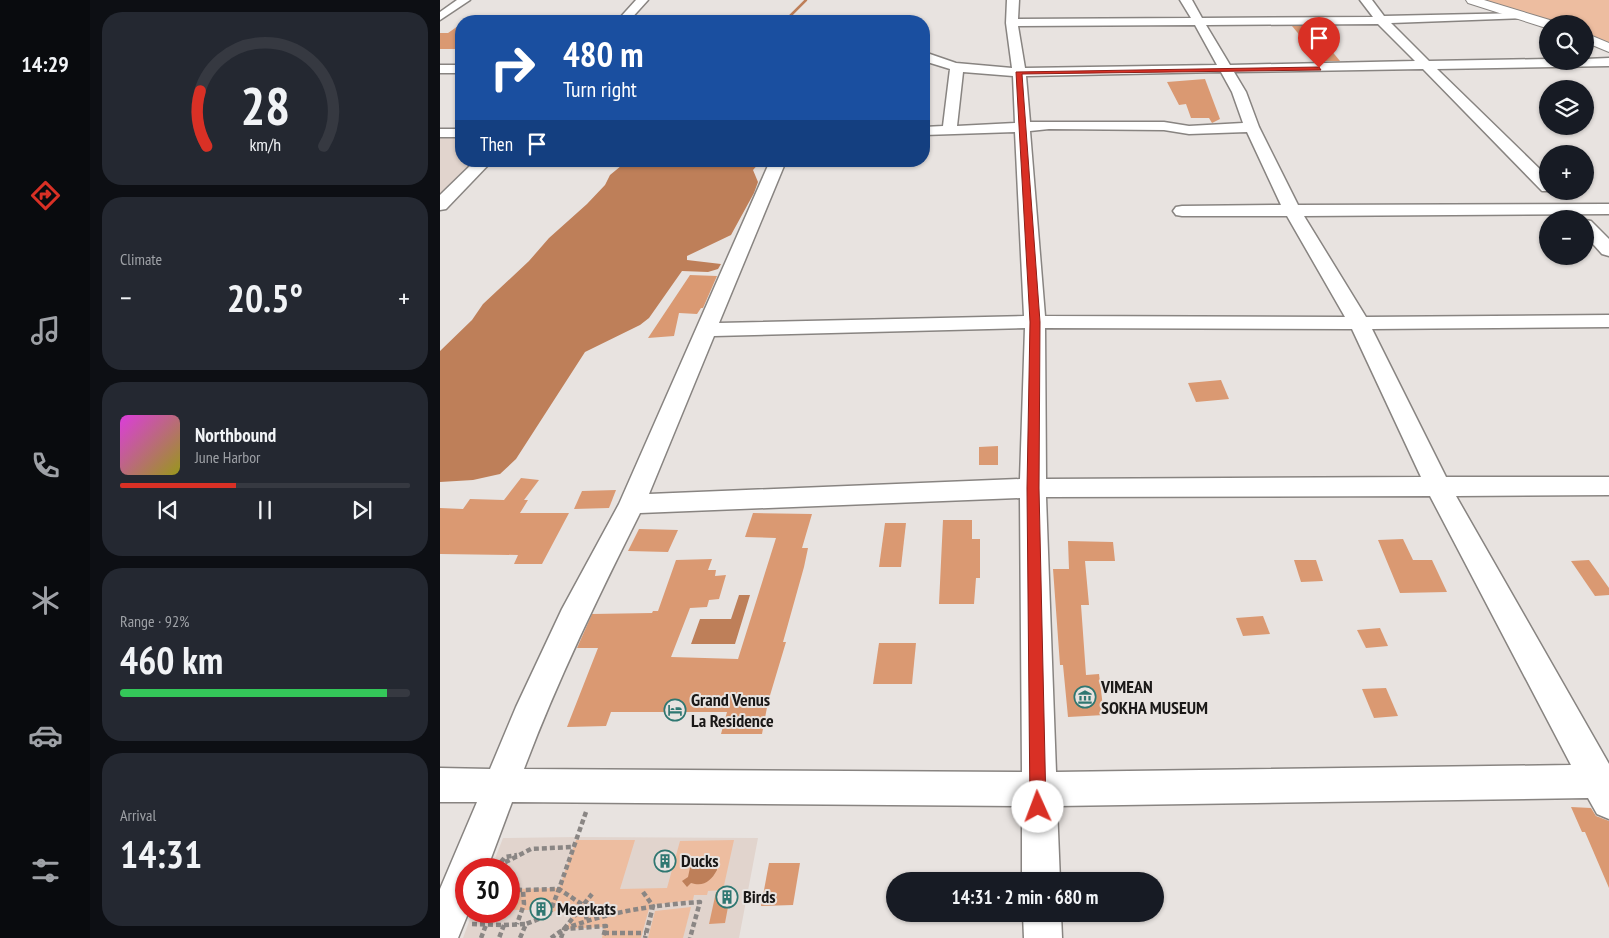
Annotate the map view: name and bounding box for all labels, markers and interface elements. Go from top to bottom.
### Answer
map controls [1539,15,1594,265]
button: search [1539,15,1594,70]
pin [1298,17,1340,68]
icon: arrive [1305,24,1333,52]
text: 480 m [563,31,644,77]
icon: right [480,35,545,100]
text: 14:29 [21,50,69,78]
text: 28 [240,72,290,139]
text: Turn right [563,75,637,103]
button: layers [1539,80,1594,135]
icon: arrive [523,130,551,158]
text: Then [480,132,513,156]
text: km/h [249,133,281,156]
button: + [1539,145,1594,200]
icon: directions [28,178,63,213]
button: − [1539,210,1594,265]
text: Climate [120,249,162,269]
text: 20.5° [227,273,303,322]
text: − [120,279,132,316]
text: + [398,279,410,316]
icon: music [28,313,63,348]
text: Northbound [195,423,276,447]
text: June Harbor [195,447,260,467]
icon: phone [28,448,63,483]
icon: previous [154,496,182,524]
icon: pause [251,496,279,524]
icon: next [348,496,376,524]
icon: climate [28,583,63,618]
text: Range · 92% [120,611,189,631]
text: 460 km [120,635,223,684]
place label: VIMEAN SOKHA MUSEUM [1100,675,1208,719]
museum icon: VIMEAN SOKHA MUSEUM [1073,685,1097,709]
place label: Grand Venus La Residence [691,688,774,732]
hotel icon: Grand Venus La Residence [663,698,687,722]
icon: car [28,718,63,753]
position arrow [1011,780,1063,832]
text: Arrival [120,805,156,825]
text: 14:31 [120,829,202,878]
building icon: Ducks [653,849,677,873]
place label: Ducks [681,849,719,872]
icon: filters [28,853,63,888]
speed limit sign: 30 [455,858,520,923]
building icon: Birds [715,885,739,909]
place label: Birds [743,885,775,908]
text: 14:31 · 2 min · 680 m [952,885,1098,909]
building icon: Meerkats [529,897,553,921]
place label: Meerkats [557,897,616,920]

